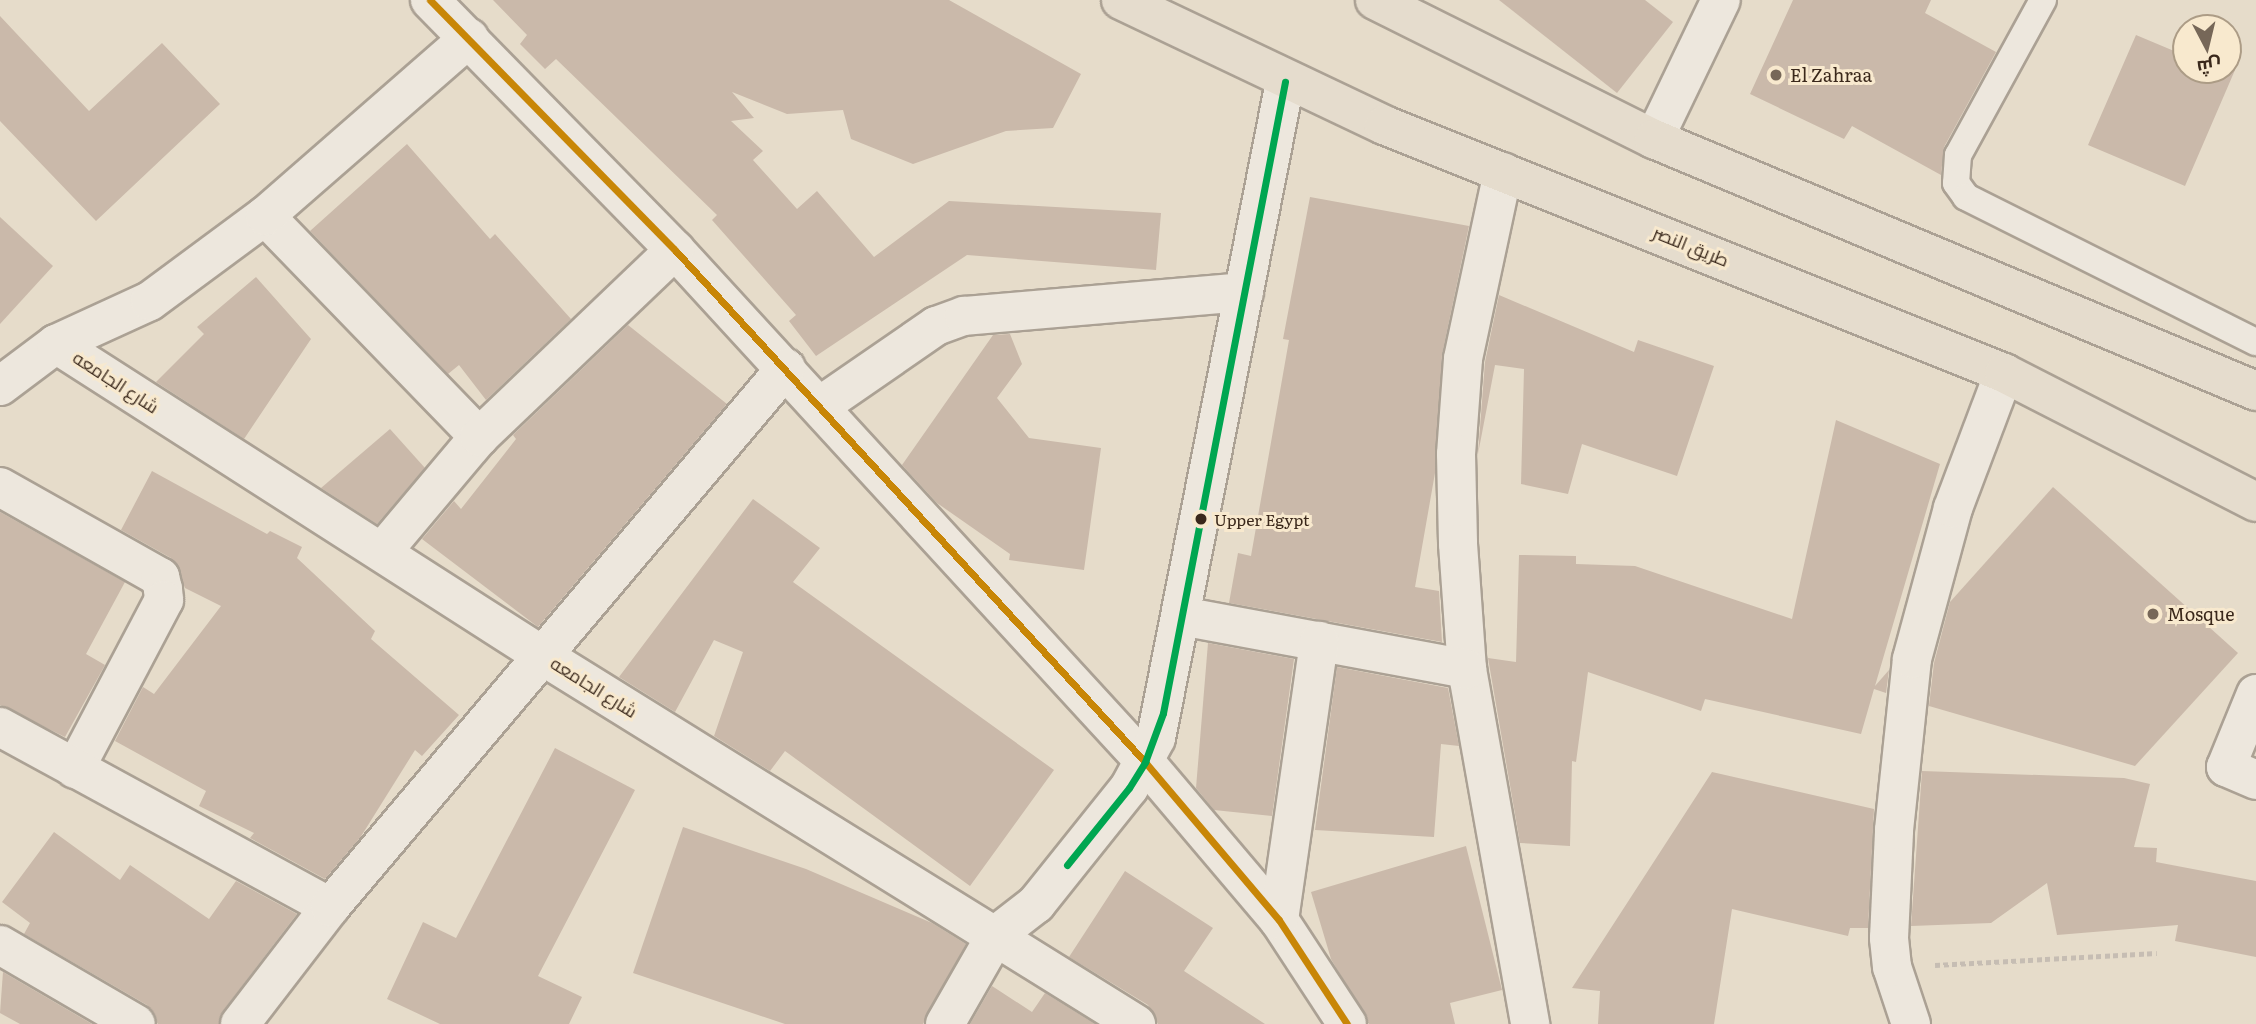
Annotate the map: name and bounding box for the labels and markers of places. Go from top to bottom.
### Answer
place label: El Zahraa [1790,64,1872,86]
marker: El Zahraa [1768,67,1784,83]
place label: Upper Egypt [1214,509,1310,529]
marker: Upper Egypt [1194,512,1208,526]
place label: Mosque [2167,603,2234,625]
marker: Mosque [2145,606,2161,622]

